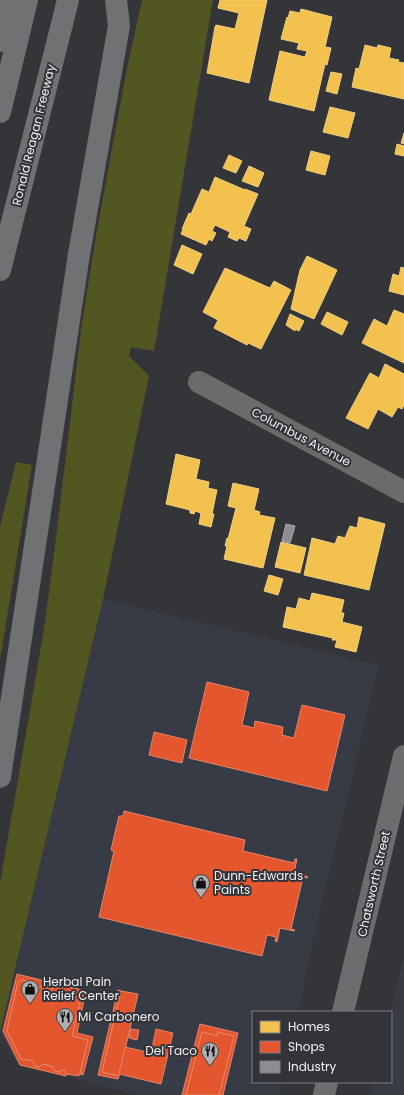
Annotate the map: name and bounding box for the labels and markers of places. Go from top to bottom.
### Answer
place label: Dunn-Edwards Paints [214,867,303,898]
shop icon: Dunn-Edwards Paints [191,873,211,898]
place label: Herbal Pain Relief Center [43,973,119,1004]
shop icon: Herbal Pain Relief Center [20,979,40,1004]
restaurant icon: Mi Carbonero [55,1007,75,1032]
place label: Mi Carbonero [78,1008,160,1025]
restaurant icon: Del Taco [200,1041,220,1066]
place label: Del Taco [145,1042,197,1059]

